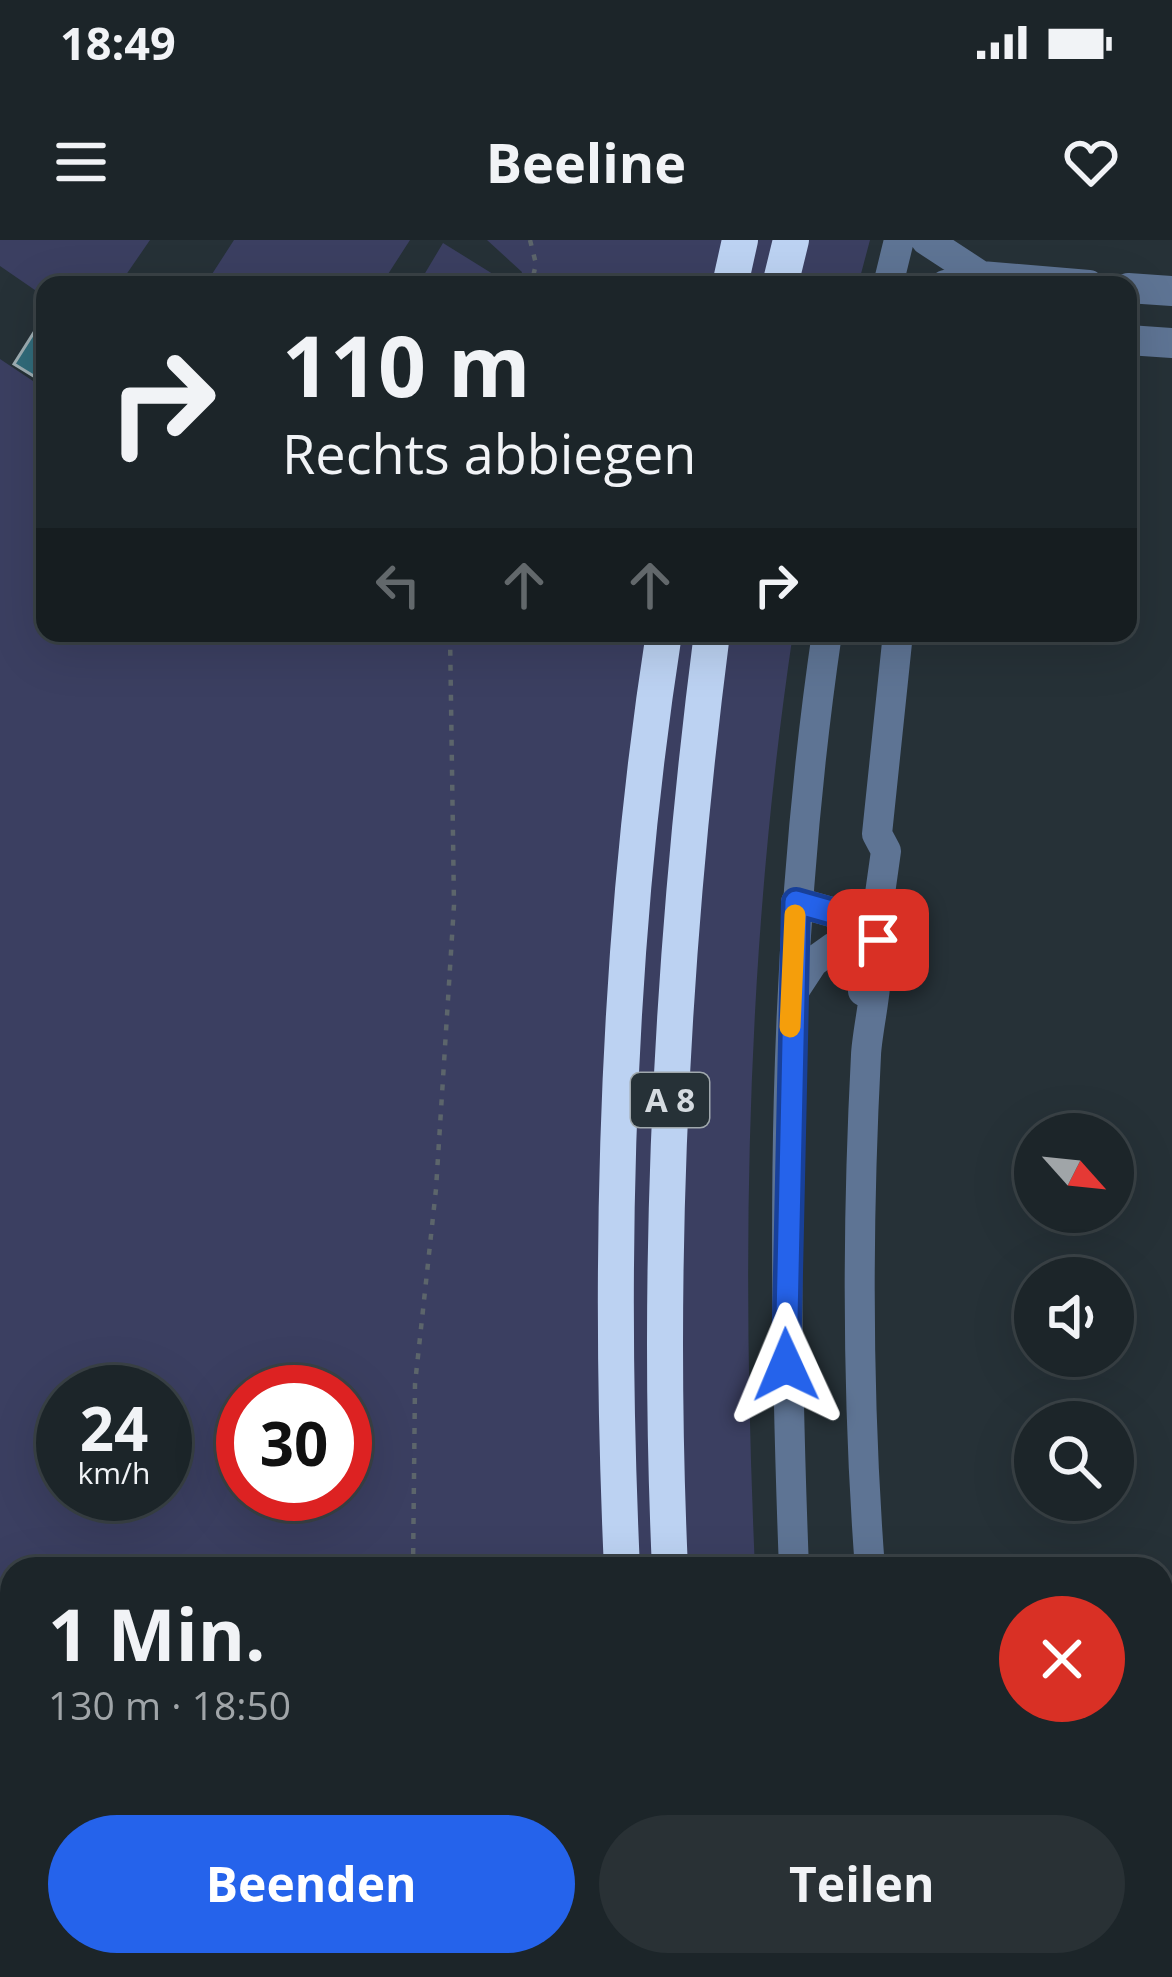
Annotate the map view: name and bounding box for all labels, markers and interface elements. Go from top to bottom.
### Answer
text: 18:49 [60,12,176,73]
text: Beeline [486,125,686,199]
icon: menu [48,129,114,195]
icon: heart [1058,129,1124,195]
text: 110 m [282,307,530,422]
icon: right [84,324,240,480]
text: Rechts abbiegen [282,416,696,490]
icon: left [365,552,431,618]
icon: ahead [491,552,557,618]
icon: ahead [617,552,683,618]
icon: right [743,552,809,618]
pin [827,889,929,991]
icon: arrive [845,907,911,973]
road number: A 8 [631,1073,709,1127]
north arrow [1014,1113,1134,1233]
map controls [1014,1113,1134,1521]
button: sound [1014,1257,1134,1377]
position arrow [723,1302,849,1428]
speed limit sign: 30 [216,1365,372,1521]
text: 24 [80,1387,148,1469]
button: search [1014,1401,1134,1521]
text: km/h [78,1452,150,1493]
text: 1 Min. [48,1584,266,1682]
button: close [999,1596,1125,1722]
text: 130 m · 18:50 [48,1678,291,1731]
button: Beenden [48,1815,575,1953]
button: Teilen [599,1815,1125,1953]

